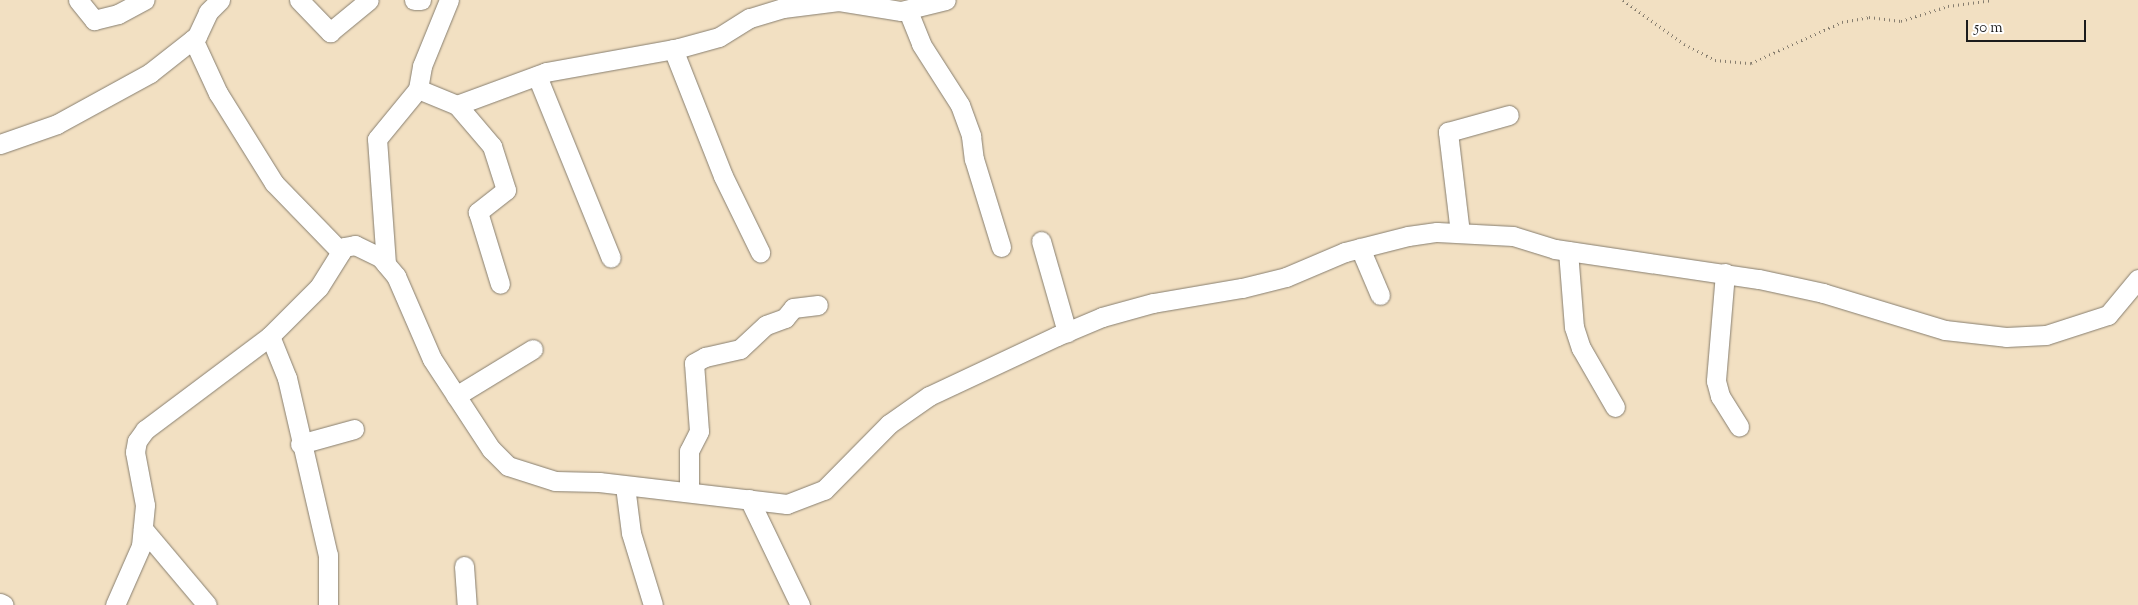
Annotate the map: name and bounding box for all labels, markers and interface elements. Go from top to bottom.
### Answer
scale bar [1968,10,2088,42]
text: 50 m [1974,18,2003,39]

